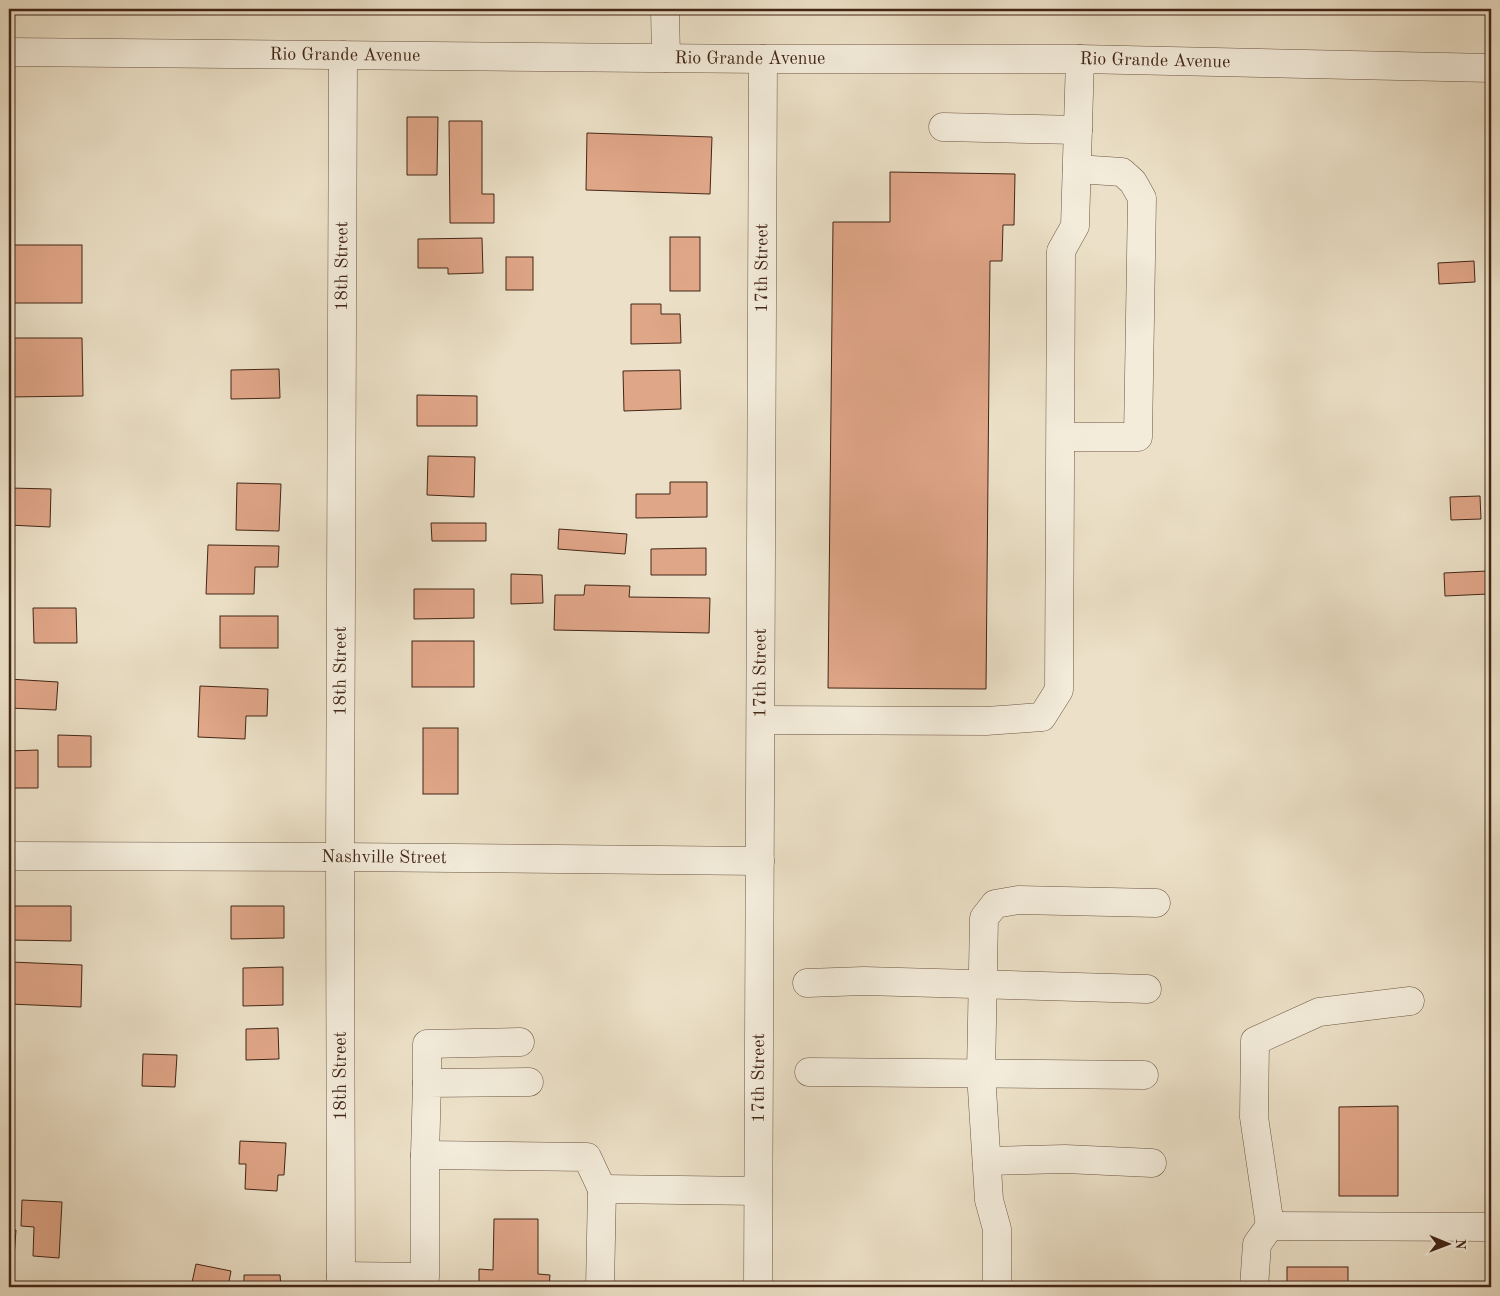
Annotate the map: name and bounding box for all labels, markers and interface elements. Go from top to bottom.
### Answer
street label: Rio Grande Avenue [270,45,420,65]
street label: Rio Grande Avenue [675,49,825,68]
street label: Rio Grande Avenue [1079,50,1230,71]
street label: 18th Street [333,221,351,311]
street label: 17th Street [753,223,771,313]
street label: 18th Street [332,626,350,716]
street label: 17th Street [751,628,770,718]
street label: Nashville Street [321,848,447,867]
street label: 18th Street [332,1031,350,1121]
street label: 17th Street [750,1033,768,1123]
north arrow [1422,1218,1472,1268]
text: N [1453,1239,1467,1250]

